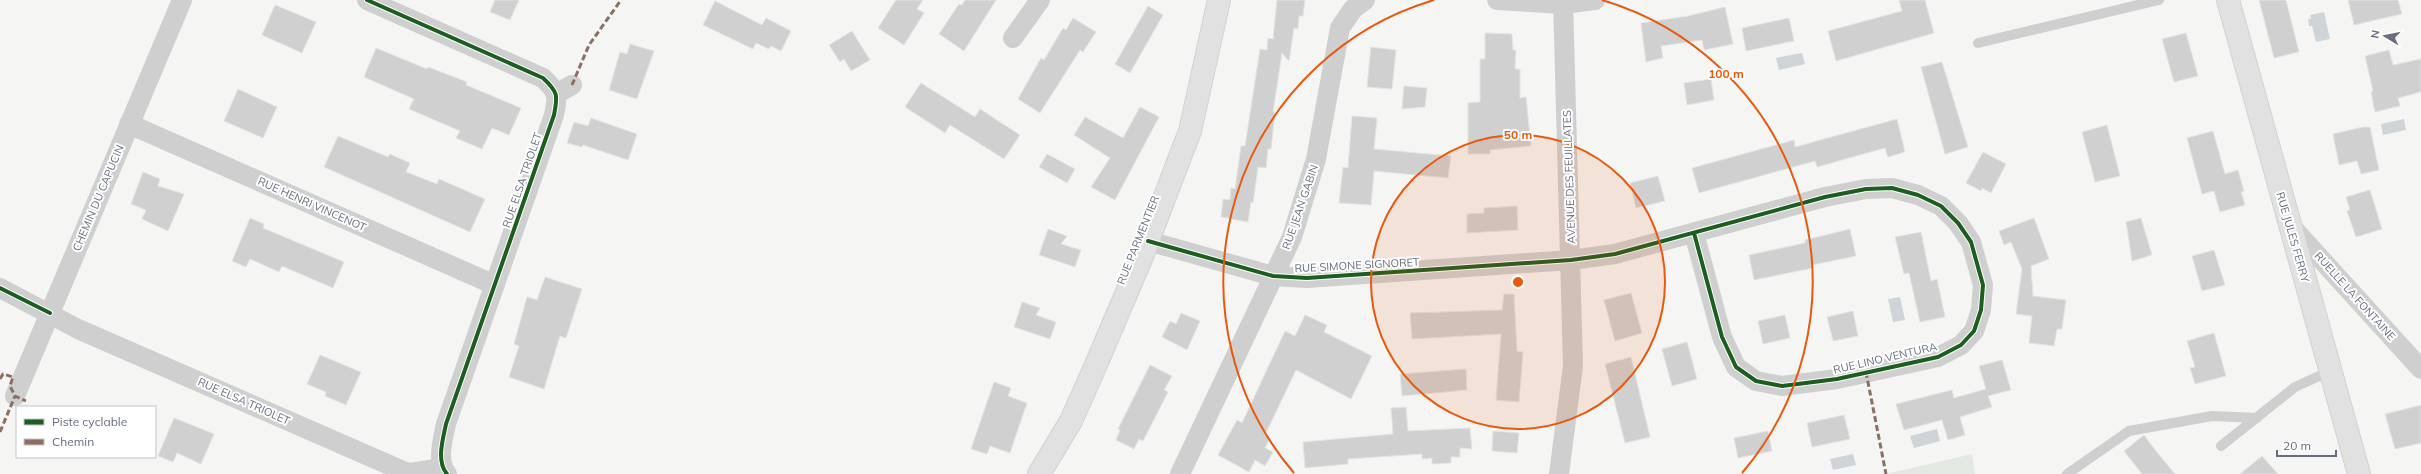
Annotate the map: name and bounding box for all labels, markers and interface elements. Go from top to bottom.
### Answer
north arrow [2365,16,2405,56]
text: N [2368,29,2383,40]
text: 100 m [1708,66,1744,81]
street label: AVENUE DES FEUILLATES [1560,110,1578,244]
text: 50 m [1504,127,1532,142]
street label: RUE ELSA TRIOLET [499,130,545,229]
street label: CHEMIN DU CAPUCIN [69,143,127,253]
street label: RUE JEAN GABIN [1279,163,1321,251]
street label: RUE HENRI VINCENOT [256,174,369,234]
street label: RUE JULES FERRY [2273,190,2313,284]
street label: RUE PARMENTIER [1114,193,1162,287]
street label: RUELLE LA FONTAINE [2312,249,2398,343]
street label: RUE SIMONE SIGNORET [1294,255,1420,275]
centre of rings [1511,275,1525,289]
street label: RUE LINO VENTURA [1832,339,1938,377]
street label: RUE ELSA TRIOLET [196,374,293,428]
legend [16,406,156,458]
text: Piste cyclable [52,414,127,429]
scale bar [2277,432,2336,458]
text: Chemin [52,434,94,449]
text: 20 m [2283,438,2311,453]

